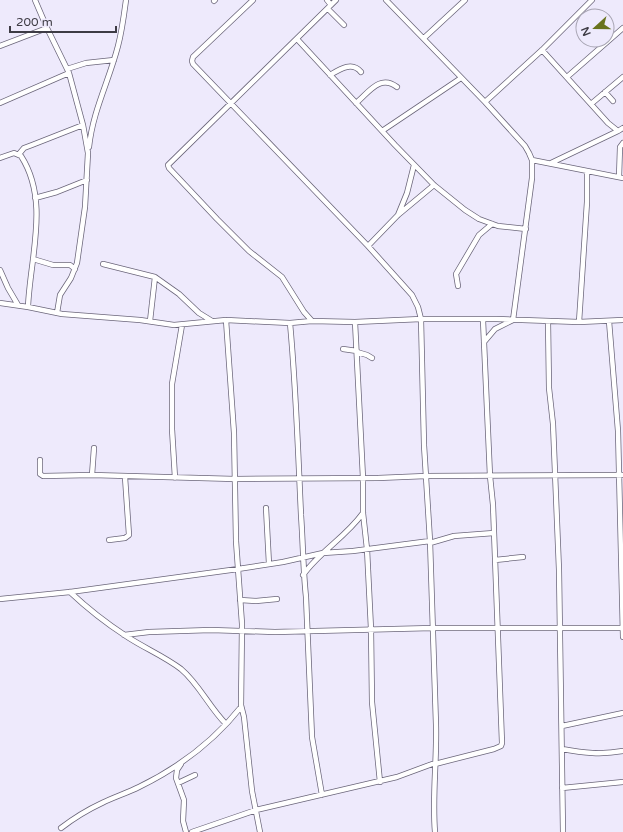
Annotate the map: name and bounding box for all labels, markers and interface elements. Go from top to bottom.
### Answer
scale bar [10,8,116,34]
north arrow [575,8,615,48]
text: 200 m [16,15,53,29]
text: N [578,25,594,38]

